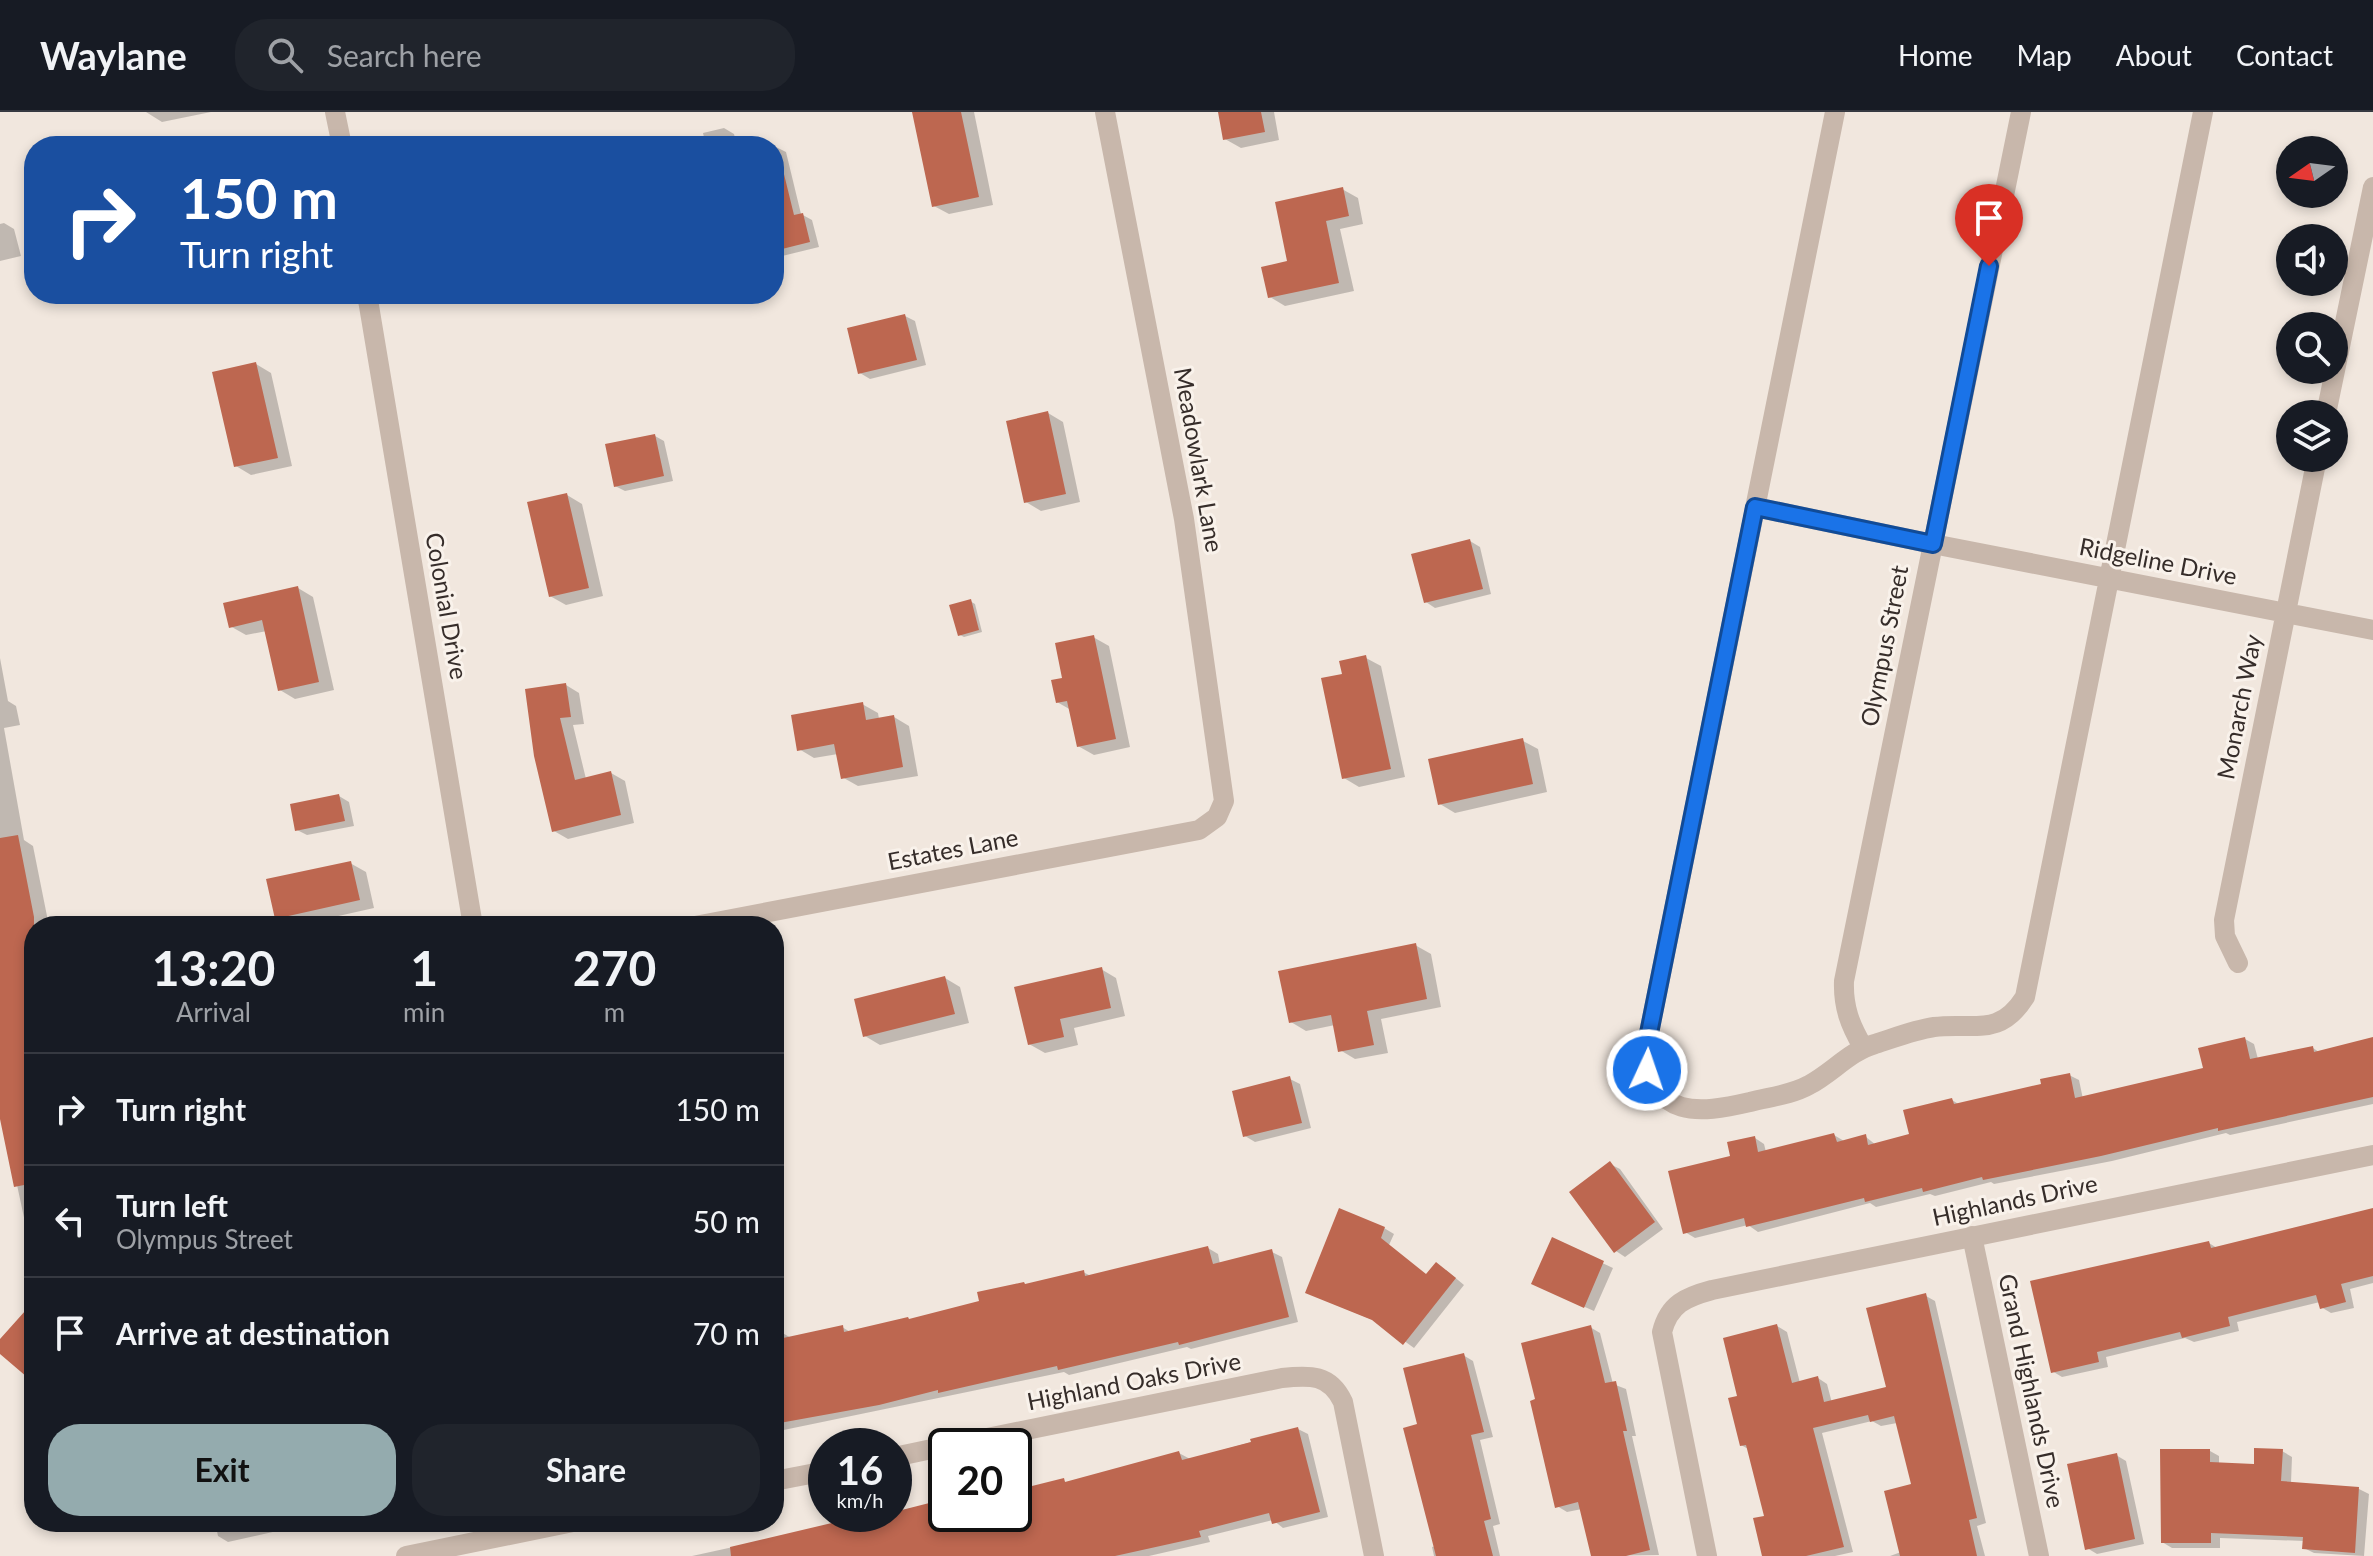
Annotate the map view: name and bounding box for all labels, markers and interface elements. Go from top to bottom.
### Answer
search box [235,19,795,91]
text: Waylane [40,32,187,78]
icon: search [263,33,307,77]
text: Search here [327,37,482,73]
text: Home [1898,38,1973,72]
text: Map [2017,38,2072,72]
text: About [2116,38,2192,72]
text: Contact [2236,38,2333,72]
north arrow [2276,136,2348,208]
map controls [2276,136,2348,472]
text: 150 m [180,164,338,231]
icon: right [48,168,152,272]
pin [1955,184,2023,266]
icon: arrive [1967,196,2011,240]
button: sound [2276,224,2348,296]
text: Turn right [180,232,333,276]
button: search [2276,312,2348,384]
street label: Meadowlark Lane [1169,365,1230,554]
button: layers [2276,400,2348,472]
street label: Colonial Drive [420,530,475,682]
street label: Ridgeline Drive [2077,531,2240,590]
street label: Olympus Street [1854,562,1913,729]
street label: Monarch Way [2210,631,2267,782]
street label: Estates Lane [885,822,1021,875]
text: 13:20 [152,939,275,996]
text: 1 [410,939,438,996]
text: 270 [573,939,656,996]
text: Arrival [176,996,251,1028]
text: min [403,996,445,1028]
text: m [604,996,625,1028]
position arrow [1605,1028,1689,1112]
icon: right [48,1087,92,1131]
text: Turn right [116,1091,246,1127]
text: 150 m [675,1091,760,1127]
street label: Highlands Drive [1930,1168,2100,1231]
text: Turn left [116,1187,228,1223]
icon: left [48,1199,92,1243]
text: 50 m [693,1203,760,1239]
text: Olympus Street [116,1223,293,1255]
street label: Grand Highlands Drive [1993,1271,2071,1510]
icon: arrive [48,1311,92,1355]
text: Arrive at destination [116,1315,390,1351]
text: 70 m [693,1315,760,1351]
street label: Highland Oaks Drive [1024,1346,1243,1415]
button: Exit [48,1424,396,1516]
button: Share [412,1424,760,1516]
speed limit sign: 20 [928,1428,1032,1532]
text: 16 [837,1446,883,1494]
text: km/h [837,1488,883,1512]

